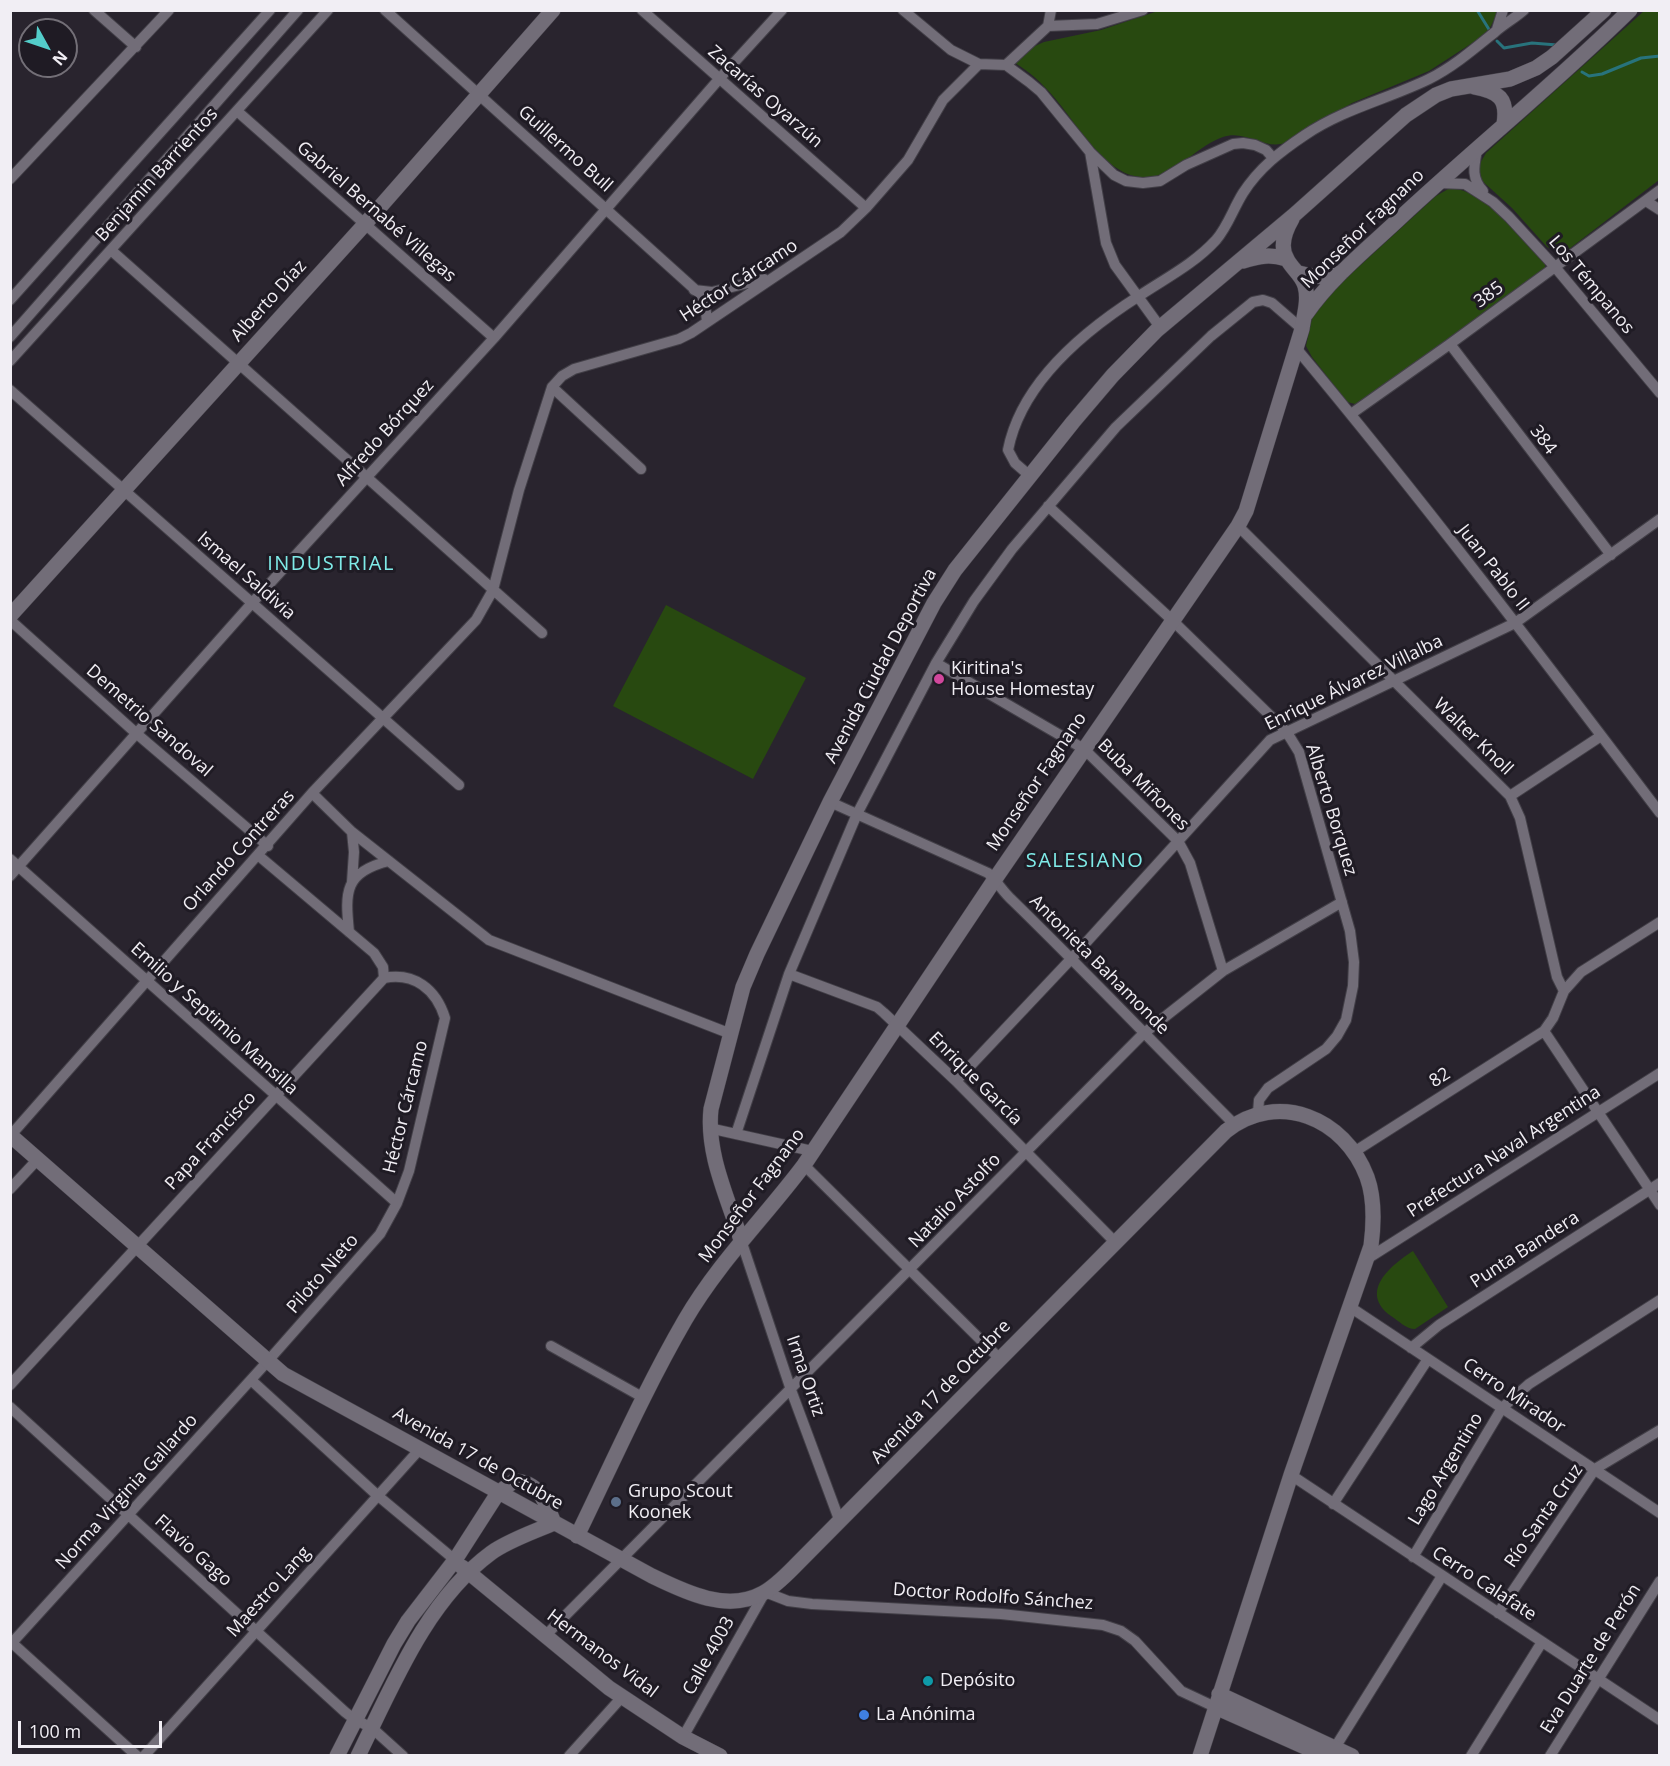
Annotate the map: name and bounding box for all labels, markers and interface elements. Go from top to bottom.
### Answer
north arrow [18,18,78,78]
street label: Zacarías Oyarzún [703,41,827,153]
text: N [48,46,73,70]
street label: Guillermo Bull [514,101,616,197]
street label: Benjamin Barrientos [91,104,223,246]
street label: Gabriel Bernabé Villegas [292,137,460,287]
street label: Monseñor Fagnano [1297,165,1429,293]
street label: Los Témpanos [1544,231,1638,339]
street label: Héctor Cárcamo [676,235,802,327]
street label: Alberto Díaz [227,256,311,346]
street label: 385 [1470,277,1508,313]
street label: Alfredo Bórquez [331,375,439,491]
street label: 384 [1525,421,1561,459]
street label: Juan Pablo II [1453,521,1533,615]
street label: Ismael Saldivia [192,527,300,625]
district label: INDUSTRIAL [267,552,395,576]
street label: Avenida Ciudad Deportiva [820,565,942,767]
street label: Enrique Álvarez Villalba [1262,631,1446,735]
place label: Kiritina's House Homestay [951,658,1094,700]
street label: Demetrio Sandoval [82,660,216,782]
marker: Kiritina's House Homestay [932,672,946,686]
street label: Walter Knoll [1429,694,1517,780]
street label: Monseñor Fagnano [983,709,1091,855]
street label: Buba Miñones [1093,735,1193,835]
street label: Alberto Borquez [1301,741,1361,879]
street label: Orlando Contreras [179,786,299,916]
district label: SALESIANO [1026,849,1144,873]
street label: Antonieta Bahamonde [1025,891,1173,1039]
street label: Emilio y Septimio Mansilla [126,938,302,1100]
street label: Enrique García [924,1028,1026,1130]
street label: Héctor Cárcamo [379,1038,433,1176]
street label: 82 [1426,1063,1454,1093]
street label: Prefectura Naval Argentina [1403,1081,1605,1223]
street label: Papa Francisco [161,1087,261,1195]
street label: Monseñor Fagnano [694,1125,810,1267]
street label: Natalio Astolfo [904,1149,1006,1253]
street label: Punta Bandera [1467,1207,1583,1293]
street label: Piloto Nieto [283,1230,363,1318]
street label: Avenida 17 de Octubre [867,1316,1015,1468]
street label: Irma Ortiz [781,1333,829,1419]
street label: Cerro Mirador [1459,1354,1569,1438]
street label: Avenida 17 de Octubre [389,1403,567,1515]
street label: Lago Argentino [1404,1409,1488,1529]
street label: Norma Virginia Gallardo [52,1410,202,1574]
street label: Río Santa Cruz [1500,1460,1588,1572]
place label: Grupo Scout Koonek [628,1481,733,1524]
marker: Grupo Scout Koonek [609,1495,623,1509]
street label: Flavio Gago [150,1511,236,1591]
street label: Maestro Lang [223,1542,315,1642]
street label: Cerro Calafate [1428,1542,1540,1626]
street label: Doctor Rodolfo Sánchez [892,1579,1094,1615]
street label: Eva Duarte de Perón [1536,1580,1646,1738]
street label: Hermanos Vidal [542,1605,662,1703]
street label: Calle 4003 [679,1613,739,1699]
place label: Depósito [940,1670,1015,1692]
marker: Depósito [921,1674,935,1688]
place label: La Anónima [876,1704,976,1726]
marker: La Anónima [857,1708,871,1722]
scale bar [21,1709,165,1747]
text: 100 m [29,1719,81,1743]

